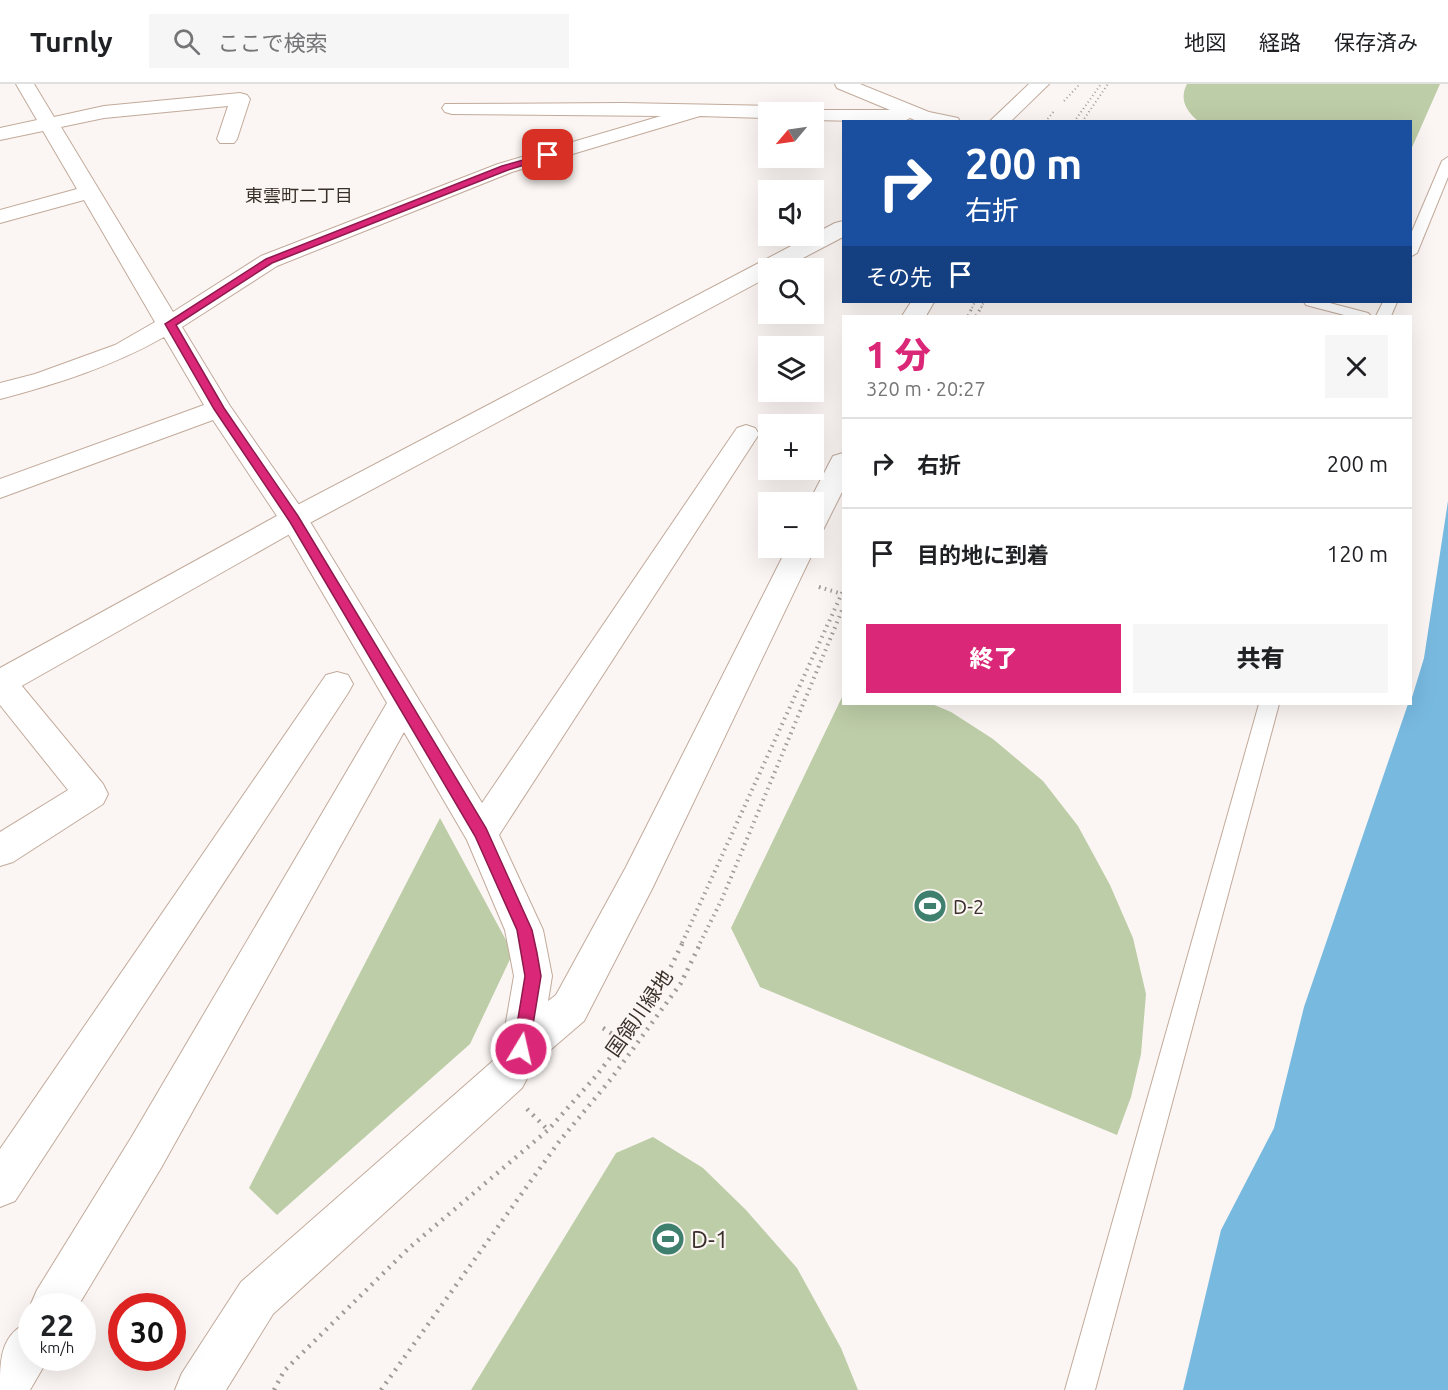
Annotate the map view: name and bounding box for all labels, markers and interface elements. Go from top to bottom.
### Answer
search box [149,14,569,68]
icon: search [170,25,203,58]
text: Turnly [30,26,113,57]
text: ここで検索 [218,30,328,55]
text: 地図 [1184,30,1226,54]
text: 経路 [1259,30,1301,54]
text: 保存済み [1334,30,1418,54]
north arrow [758,102,824,168]
map controls [758,102,824,558]
pin [522,129,573,180]
icon: arrive [531,138,564,171]
text: 200 m [965,140,1082,187]
icon: right [866,144,944,222]
button: sound [758,180,824,246]
district label: 東雲町二丁目 [245,185,353,205]
text: 右折 [965,195,1019,225]
button: search [758,258,824,324]
icon: arrive [944,258,977,291]
text: その先 [866,264,932,289]
text: 1 分 [866,334,931,375]
button: close [1325,335,1388,398]
button: layers [758,336,824,402]
text: 320 m · 20:27 [866,377,986,400]
button: + [758,414,824,480]
icon: right [866,447,899,480]
text: 200 m [1327,451,1388,476]
text: 右折 [917,452,961,477]
button: − [758,492,824,558]
icon: arrive [866,537,899,570]
text: 120 m [1327,541,1388,566]
text: 目的地に到着 [917,542,1049,567]
button: 終了 [866,624,1121,693]
button: 共有 [1133,624,1388,693]
sports icon: D-2 [912,888,948,924]
place label: D-2 [953,895,984,918]
street label: 国領川緑地 [601,965,677,1061]
position arrow [489,1017,553,1081]
sports icon: D-1 [650,1221,686,1257]
place label: D-1 [691,1226,728,1253]
speed limit sign: 30 [108,1293,186,1371]
text: 22 [40,1308,74,1342]
text: km/h [40,1339,74,1356]

